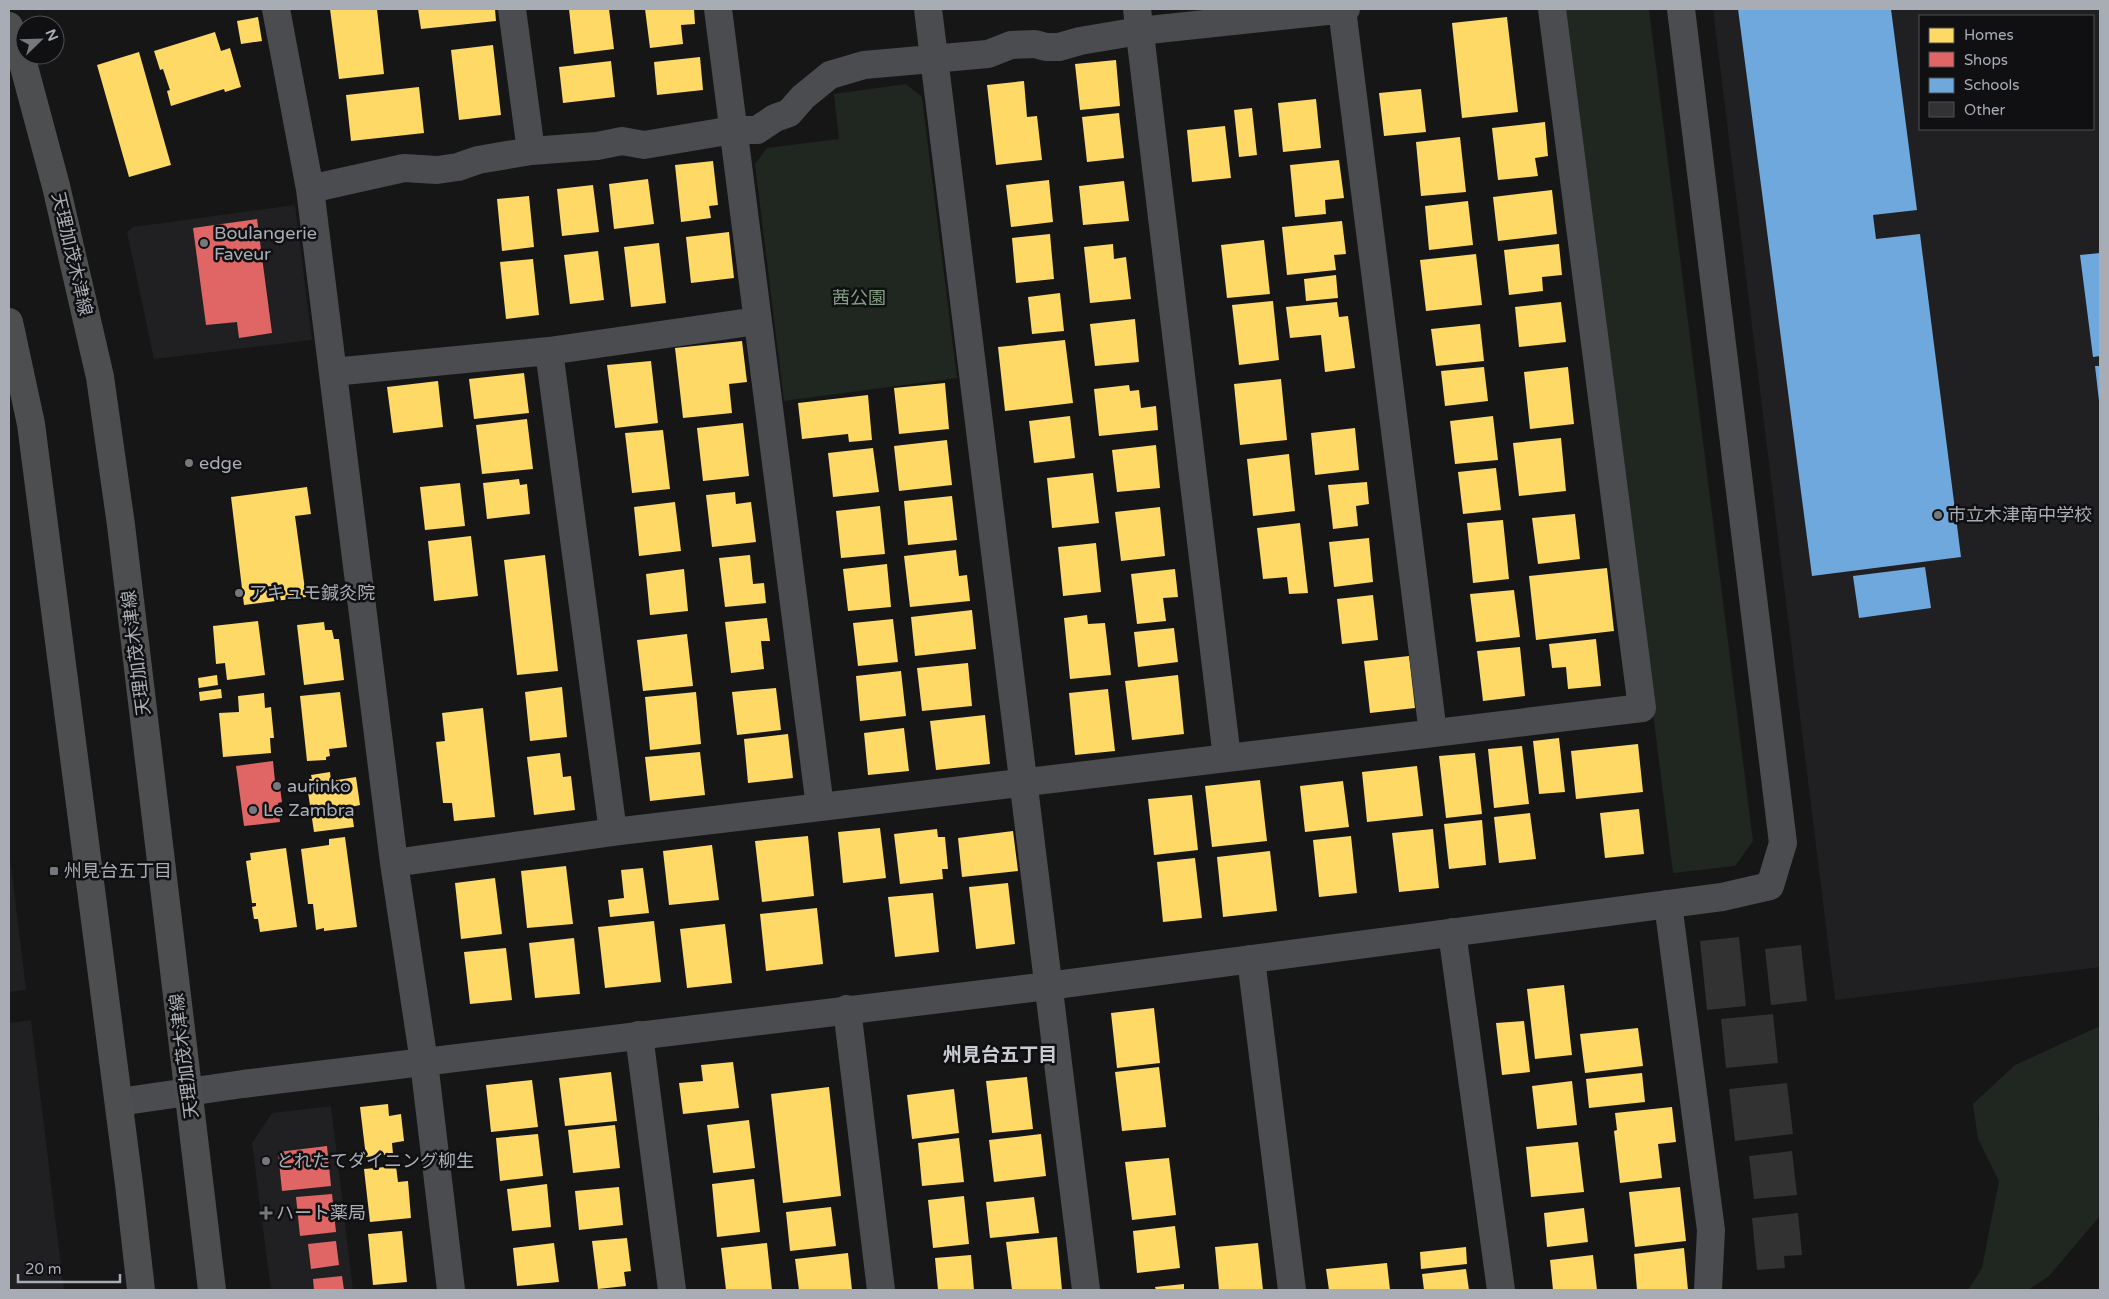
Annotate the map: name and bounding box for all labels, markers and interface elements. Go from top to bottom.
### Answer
north arrow [15,15,65,65]
legend [1919,15,2094,130]
text: Homes [1964,26,2014,44]
text: N [41,27,62,44]
text: Shops [1964,51,2008,69]
text: Schools [1964,76,2020,94]
text: Other [1964,101,2006,119]
street label: 天理加茂木津線 [47,190,97,318]
place label: Boulangerie Faveur [214,222,317,265]
marker: Boulangerie Faveur [198,237,210,249]
park label: 茜公園 [832,287,886,309]
place label: edge [199,452,242,474]
marker: edge [183,457,195,469]
place label: 市立木津南中学校 [1948,504,2092,526]
marker: 市立木津南中学校 [1932,509,1944,521]
place label: アキュモ鍼灸院 [249,582,375,604]
marker: アキュモ鍼灸院 [233,587,245,599]
street label: 天理加茂木津線 [117,589,155,717]
place label: aurinko [287,775,351,797]
marker: aurinko [271,780,283,792]
place label: Le Zambra [263,799,355,821]
marker: Le Zambra [247,804,259,816]
place label: 州見台五丁目 [64,860,172,882]
marker: 州見台五丁目 [48,865,60,877]
street label: 天理加茂木津線 [165,992,203,1120]
district label: 州見台五丁目 [943,1044,1057,1066]
place label: とれたてダイニング柳生 [276,1150,474,1172]
marker: とれたてダイニング柳生 [260,1155,272,1167]
place label: ハート薬局 [276,1202,366,1224]
marker: ハート薬局 [260,1207,272,1219]
scale bar [18,1252,120,1284]
text: 20 m [25,1260,62,1278]

